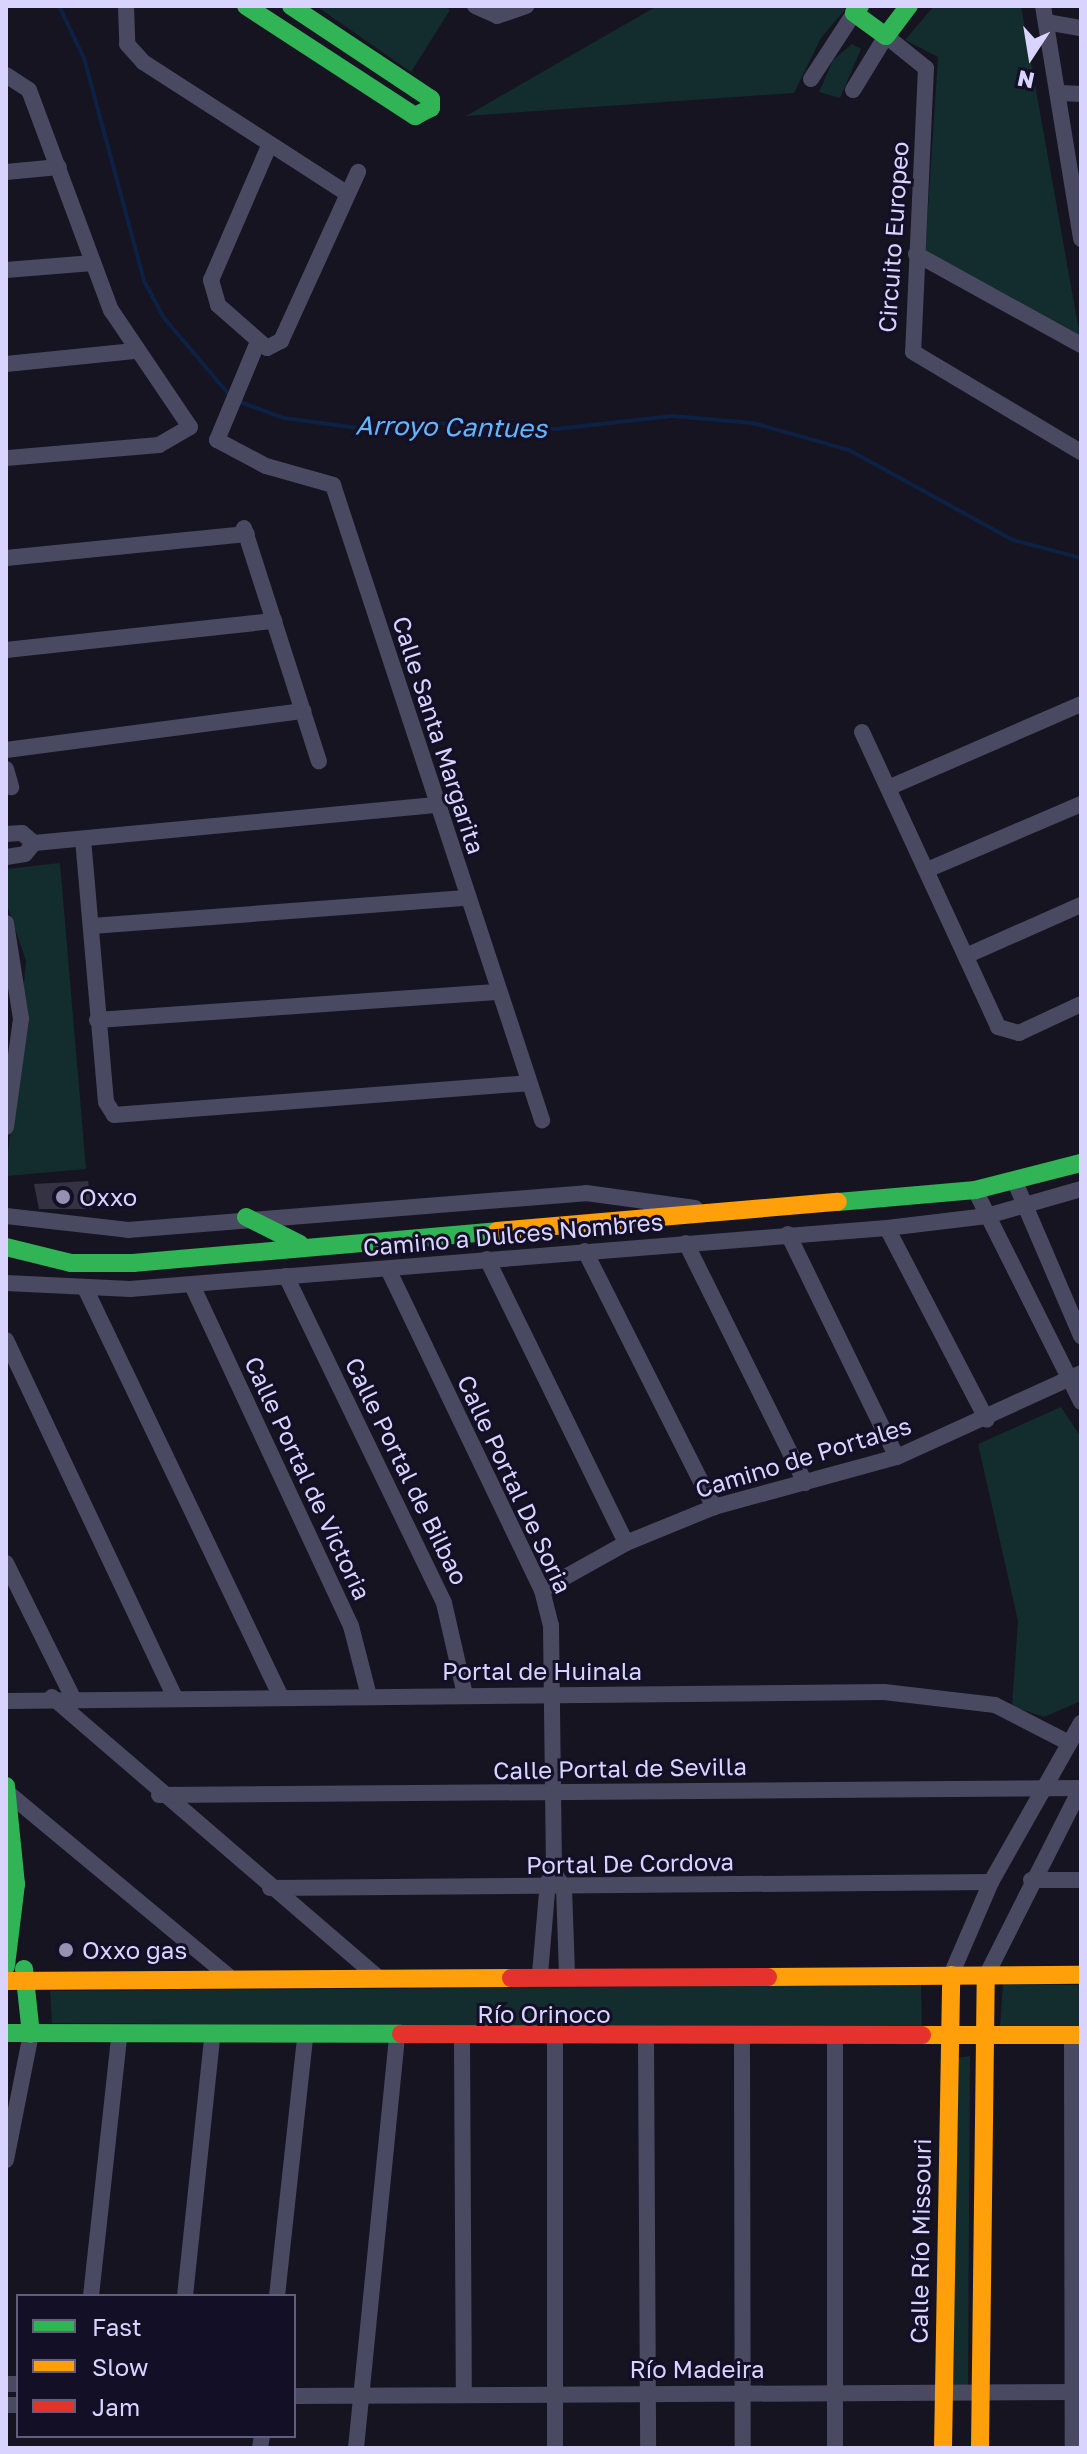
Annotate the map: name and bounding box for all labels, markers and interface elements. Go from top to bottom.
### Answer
north arrow [991,16,1071,96]
text: N [1015,65,1037,95]
street label: Circuito Europeo [872,140,914,334]
water label: Arroyo Cantues [355,410,547,444]
street label: Calle Santa Margarita [387,613,491,857]
place label: Oxxo [79,1183,137,1211]
marker: Oxxo [54,1188,72,1206]
street label: Camino a Dulces Nombres [362,1207,664,1261]
street label: Calle Portal de Victoria [239,1352,377,1604]
street label: Calle Portal de Bilbao [339,1353,475,1589]
street label: Calle Portal De Soria [452,1370,578,1598]
street label: Camino de Portales [692,1410,914,1504]
street label: Portal de Huinala [442,1657,642,1685]
street label: Calle Portal de Sevilla [493,1751,747,1785]
street label: Portal De Cordova [526,1847,734,1879]
place label: Oxxo gas [82,1936,187,1964]
marker: Oxxo gas [57,1941,75,1959]
street label: Río Orinoco [477,2000,611,2028]
street label: Calle Río Missouri [904,2138,936,2344]
legend [16,2294,296,2438]
text: Fast [92,2312,142,2341]
text: Slow [92,2352,148,2381]
street label: Río Madeira [629,2355,765,2383]
text: Jam [92,2392,140,2421]

